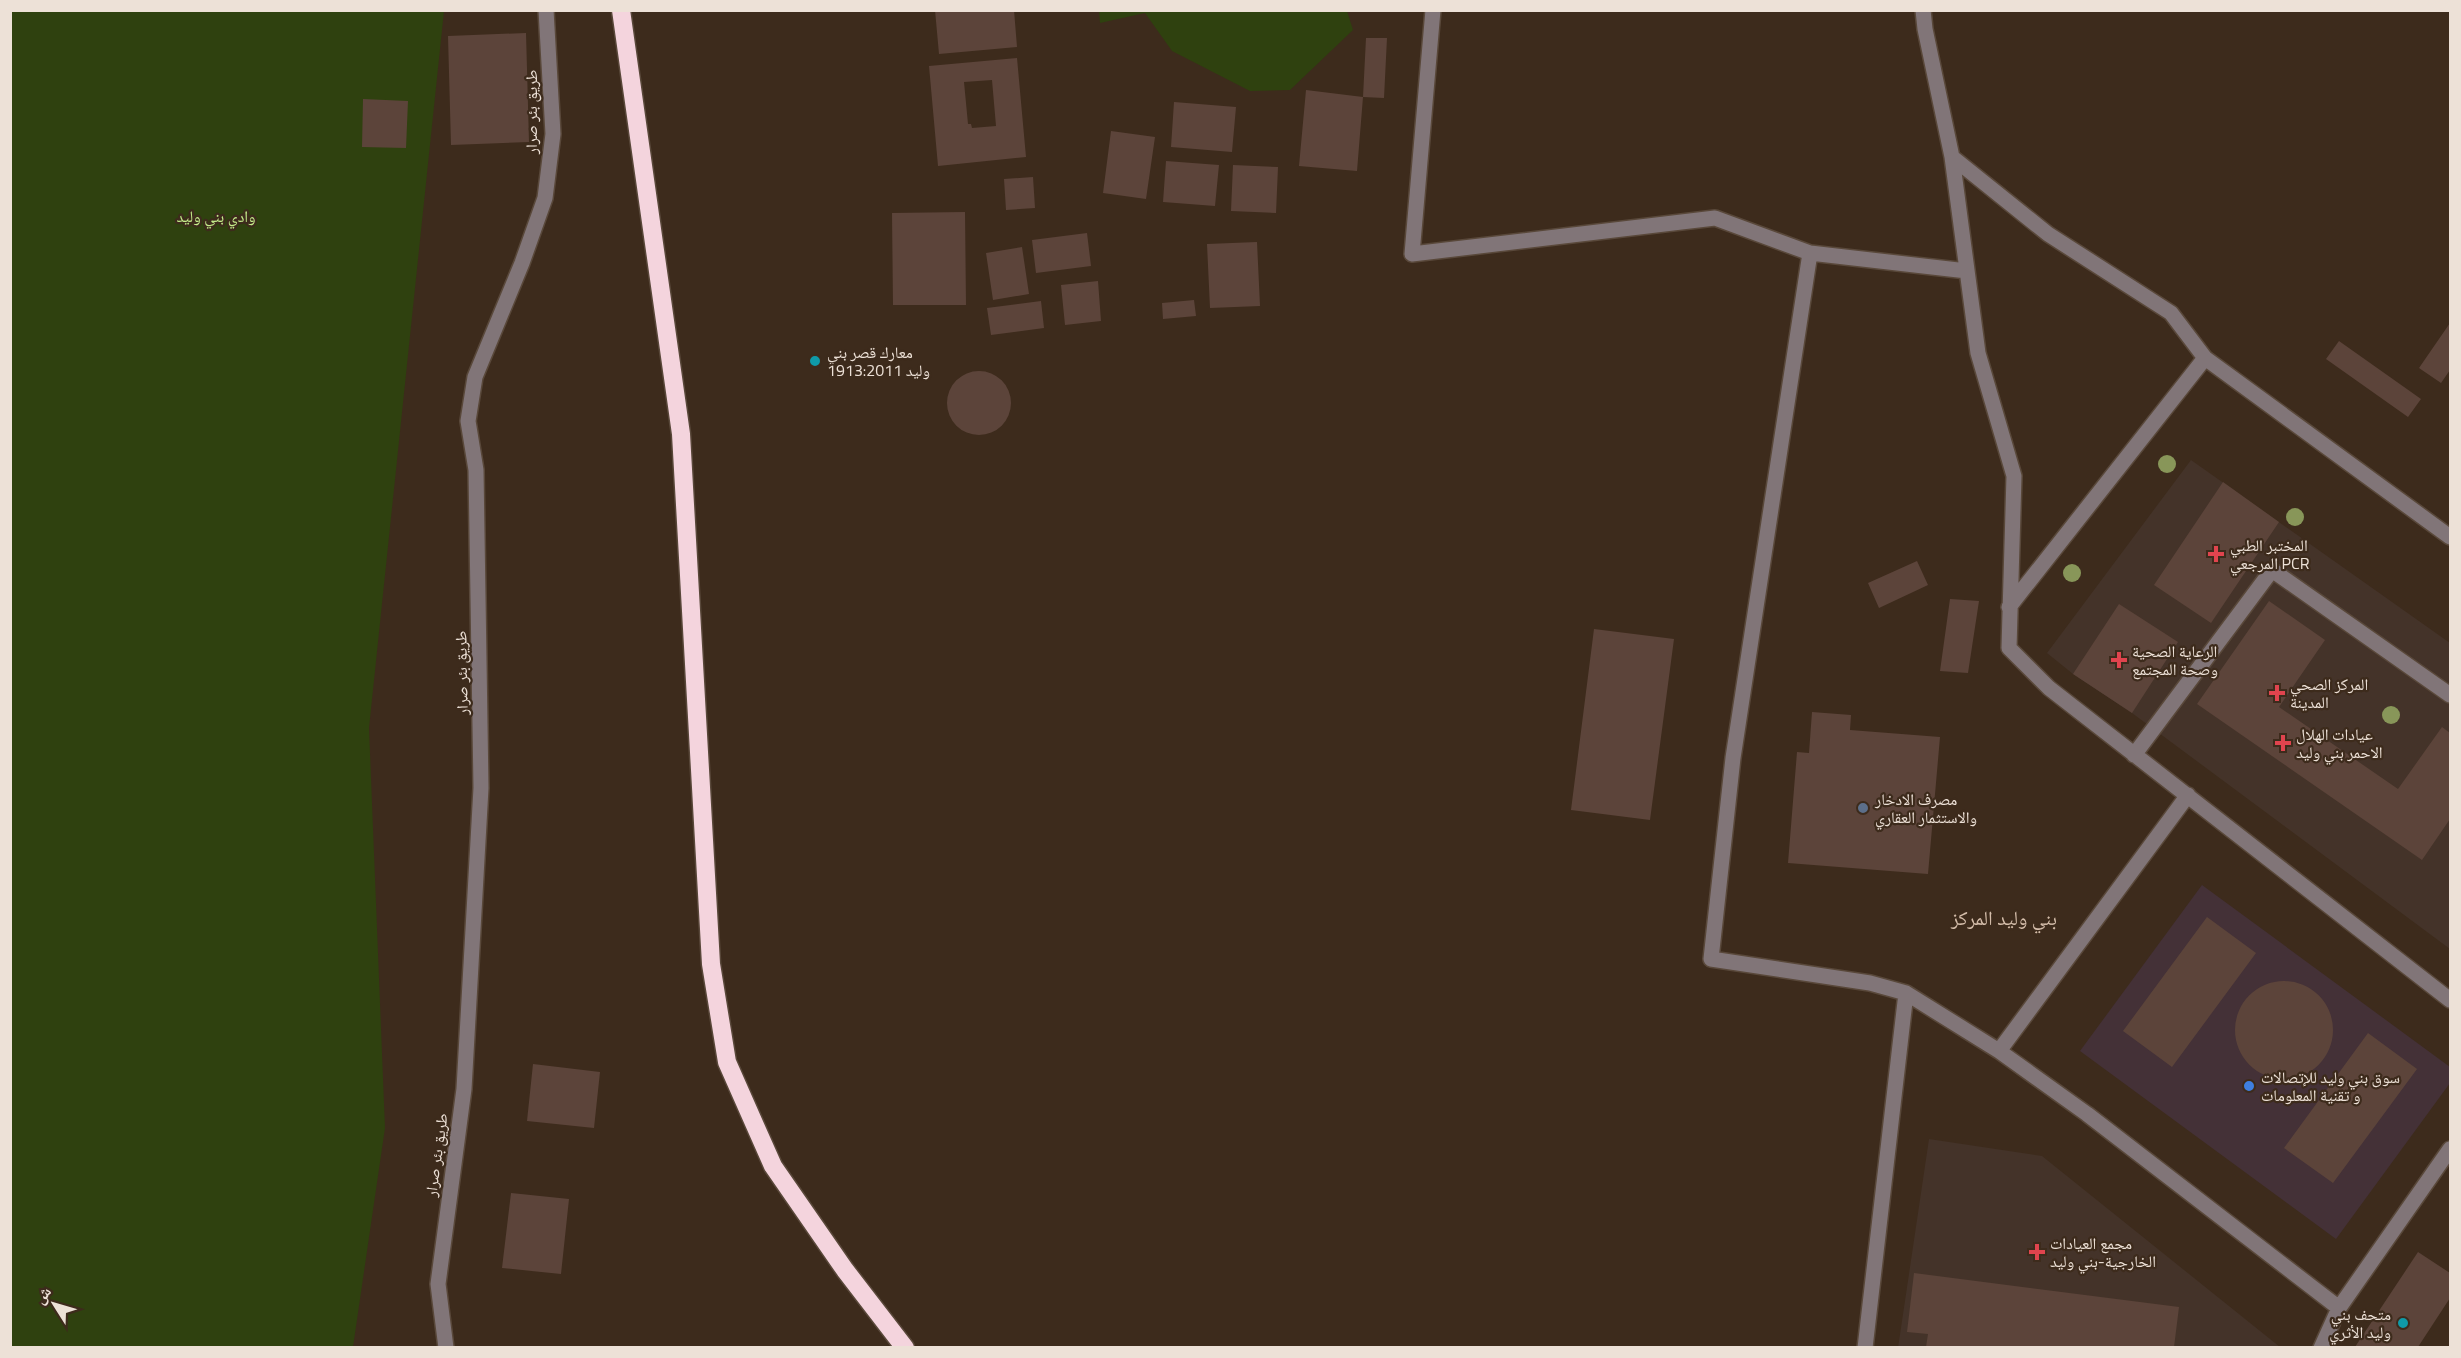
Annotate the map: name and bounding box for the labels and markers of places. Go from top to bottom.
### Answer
place label: معارك قصر بني وليد 1913:2011 [827,340,930,382]
marker: معارك قصر بني وليد 1913:2011 [808,354,822,368]
place label: المختبر الطبي المرجعي PCR [2230,533,2310,576]
marker: المختبر الطبي المرجعي PCR [2207,545,2225,563]
place label: الرعاية الصحية وصحة المجتمع [2132,639,2218,681]
marker: الرعاية الصحية وصحة المجتمع [2110,651,2128,669]
place label: المركز الصحي المدينة [2290,672,2368,714]
marker: المركز الصحي المدينة [2268,684,2286,702]
place label: عيادات الهلال الاحمر بني وليد [2296,722,2383,765]
marker: عيادات الهلال الاحمر بني وليد [2274,734,2292,752]
place label: مصرف الادخار والاستثمار العقاري [1874,787,1977,830]
marker: مصرف الادخار والاستثمار العقاري [1856,801,1870,815]
place label: سوق بني وليد للإتصالات و تقنية المعلومات [2261,1065,2400,1107]
marker: سوق بني وليد للإتصالات و تقنية المعلومات [2242,1079,2256,1093]
place label: مجمع العيادات الخارجية-بني وليد [2050,1231,2156,1274]
marker: مجمع العيادات الخارجية-بني وليد [2028,1243,2046,1261]
place label: متحف بني وليد الأثري [2329,1302,2391,1345]
marker: متحف بني وليد الأثري [2396,1316,2410,1330]

